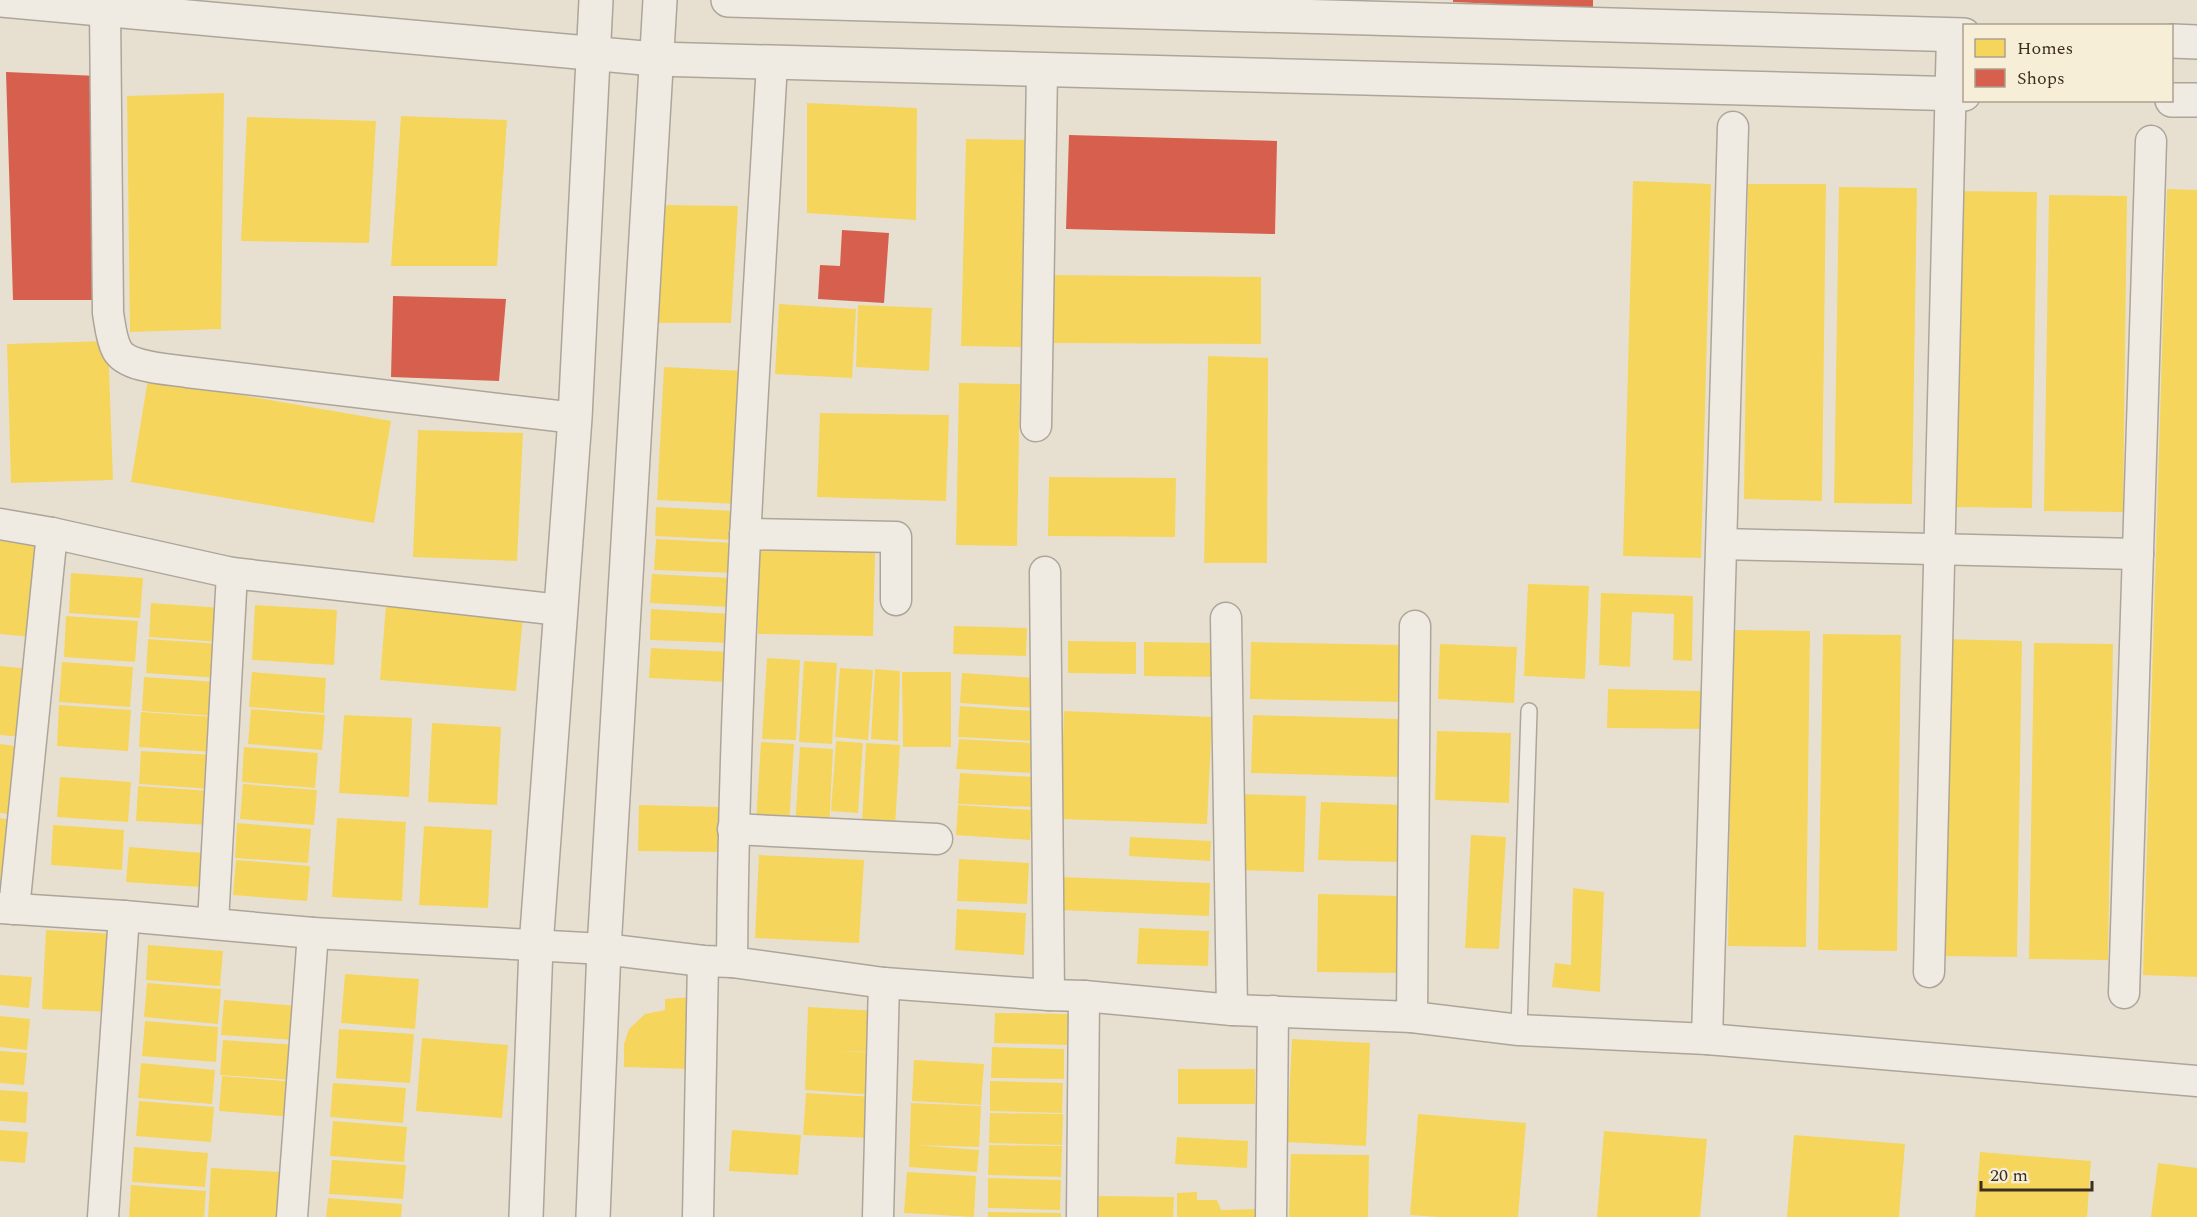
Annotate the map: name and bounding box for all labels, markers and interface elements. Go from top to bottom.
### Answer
legend [1963,24,2173,102]
text: Homes [2017,35,2073,62]
text: Shops [2017,65,2065,92]
scale bar [1981,1154,2092,1192]
text: 20 m [1990,1162,2028,1189]

